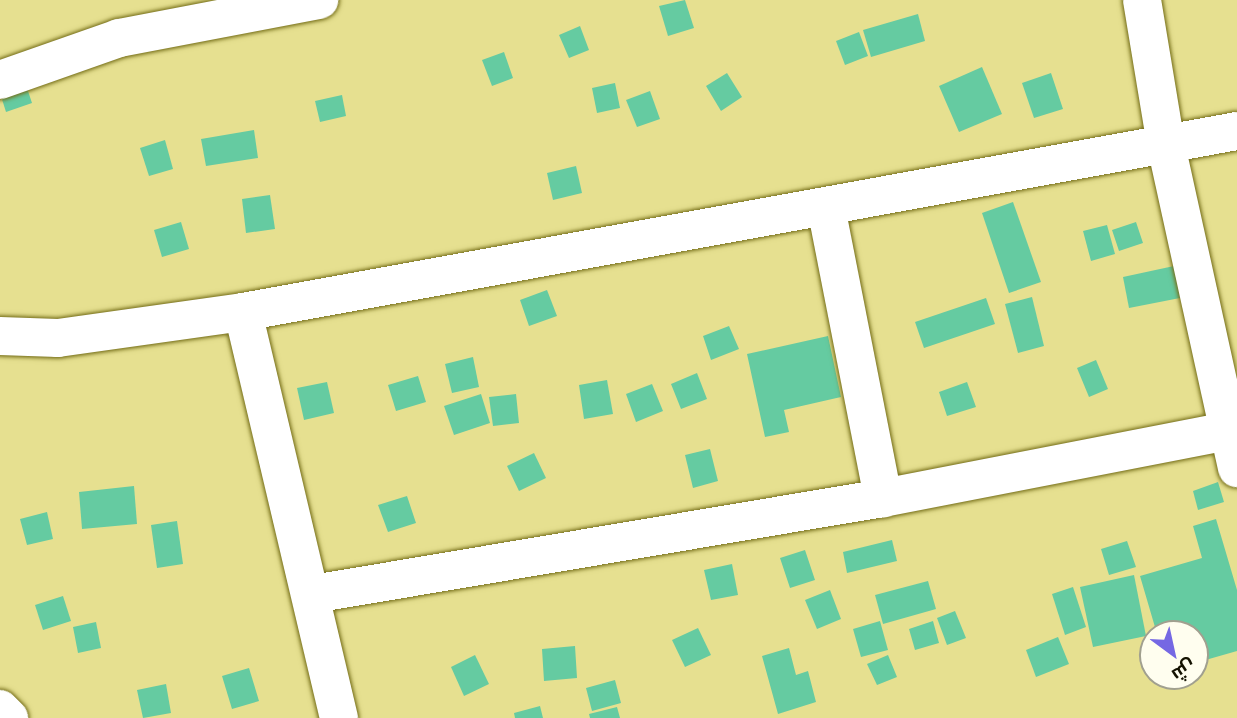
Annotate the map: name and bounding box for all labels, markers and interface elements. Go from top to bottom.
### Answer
north arrow [1139,620,1209,690]
text: ش [1167,653,1202,688]

